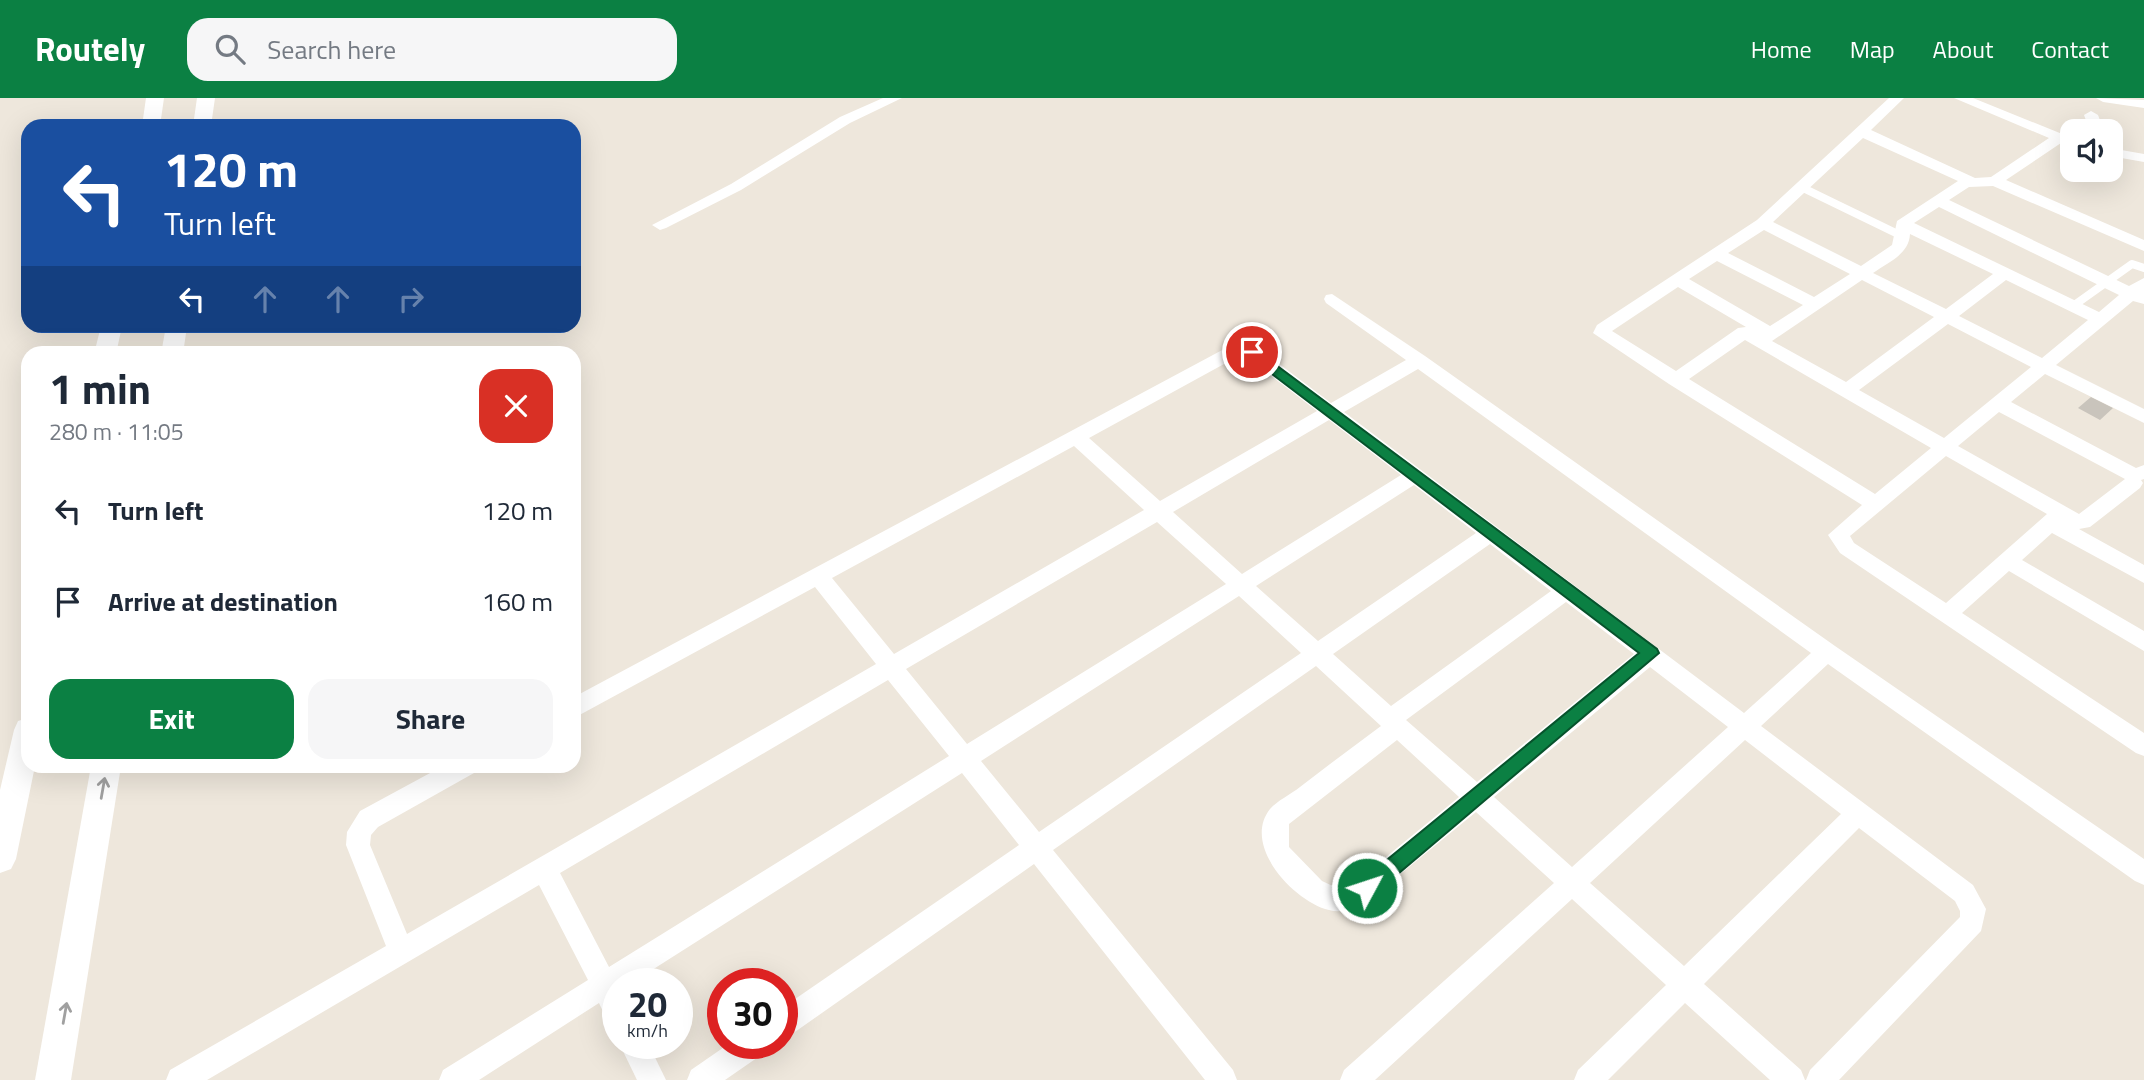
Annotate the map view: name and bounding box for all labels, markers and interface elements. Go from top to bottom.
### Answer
search box [187,18,677,81]
text: Routely [35,24,145,74]
icon: search [211,30,249,68]
text: Search here [267,30,396,69]
text: Home [1751,31,1812,67]
text: Map [1850,31,1895,67]
text: About [1933,31,1993,67]
text: Contact [2031,31,2109,67]
map controls [2060,119,2123,182]
button: sound [2060,119,2123,182]
text: 120 m [164,131,298,206]
icon: left [49,147,140,238]
text: Turn left [164,199,276,247]
icon: left [173,280,211,318]
icon: ahead [246,280,284,318]
icon: ahead [319,280,357,318]
icon: right [392,280,430,318]
pin [1222,322,1282,382]
icon: arrive [1233,333,1271,371]
text: 1 min [49,356,151,420]
button: close [479,369,553,443]
text: 280 m · 11:05 [49,414,184,449]
text: Turn left [108,491,203,530]
text: 120 m [482,491,553,530]
icon: left [49,492,87,530]
text: Arrive at destination [108,582,338,621]
text: 160 m [482,582,553,621]
icon: arrive [49,583,87,621]
button: Exit [49,679,294,759]
button: Share [308,679,553,759]
one-way arrow [96,777,110,800]
position arrow [1330,851,1404,925]
speed limit sign: 30 [707,968,798,1059]
text: 20 [628,977,667,1031]
one-way arrow [59,1002,72,1025]
text: km/h [627,1017,668,1044]

